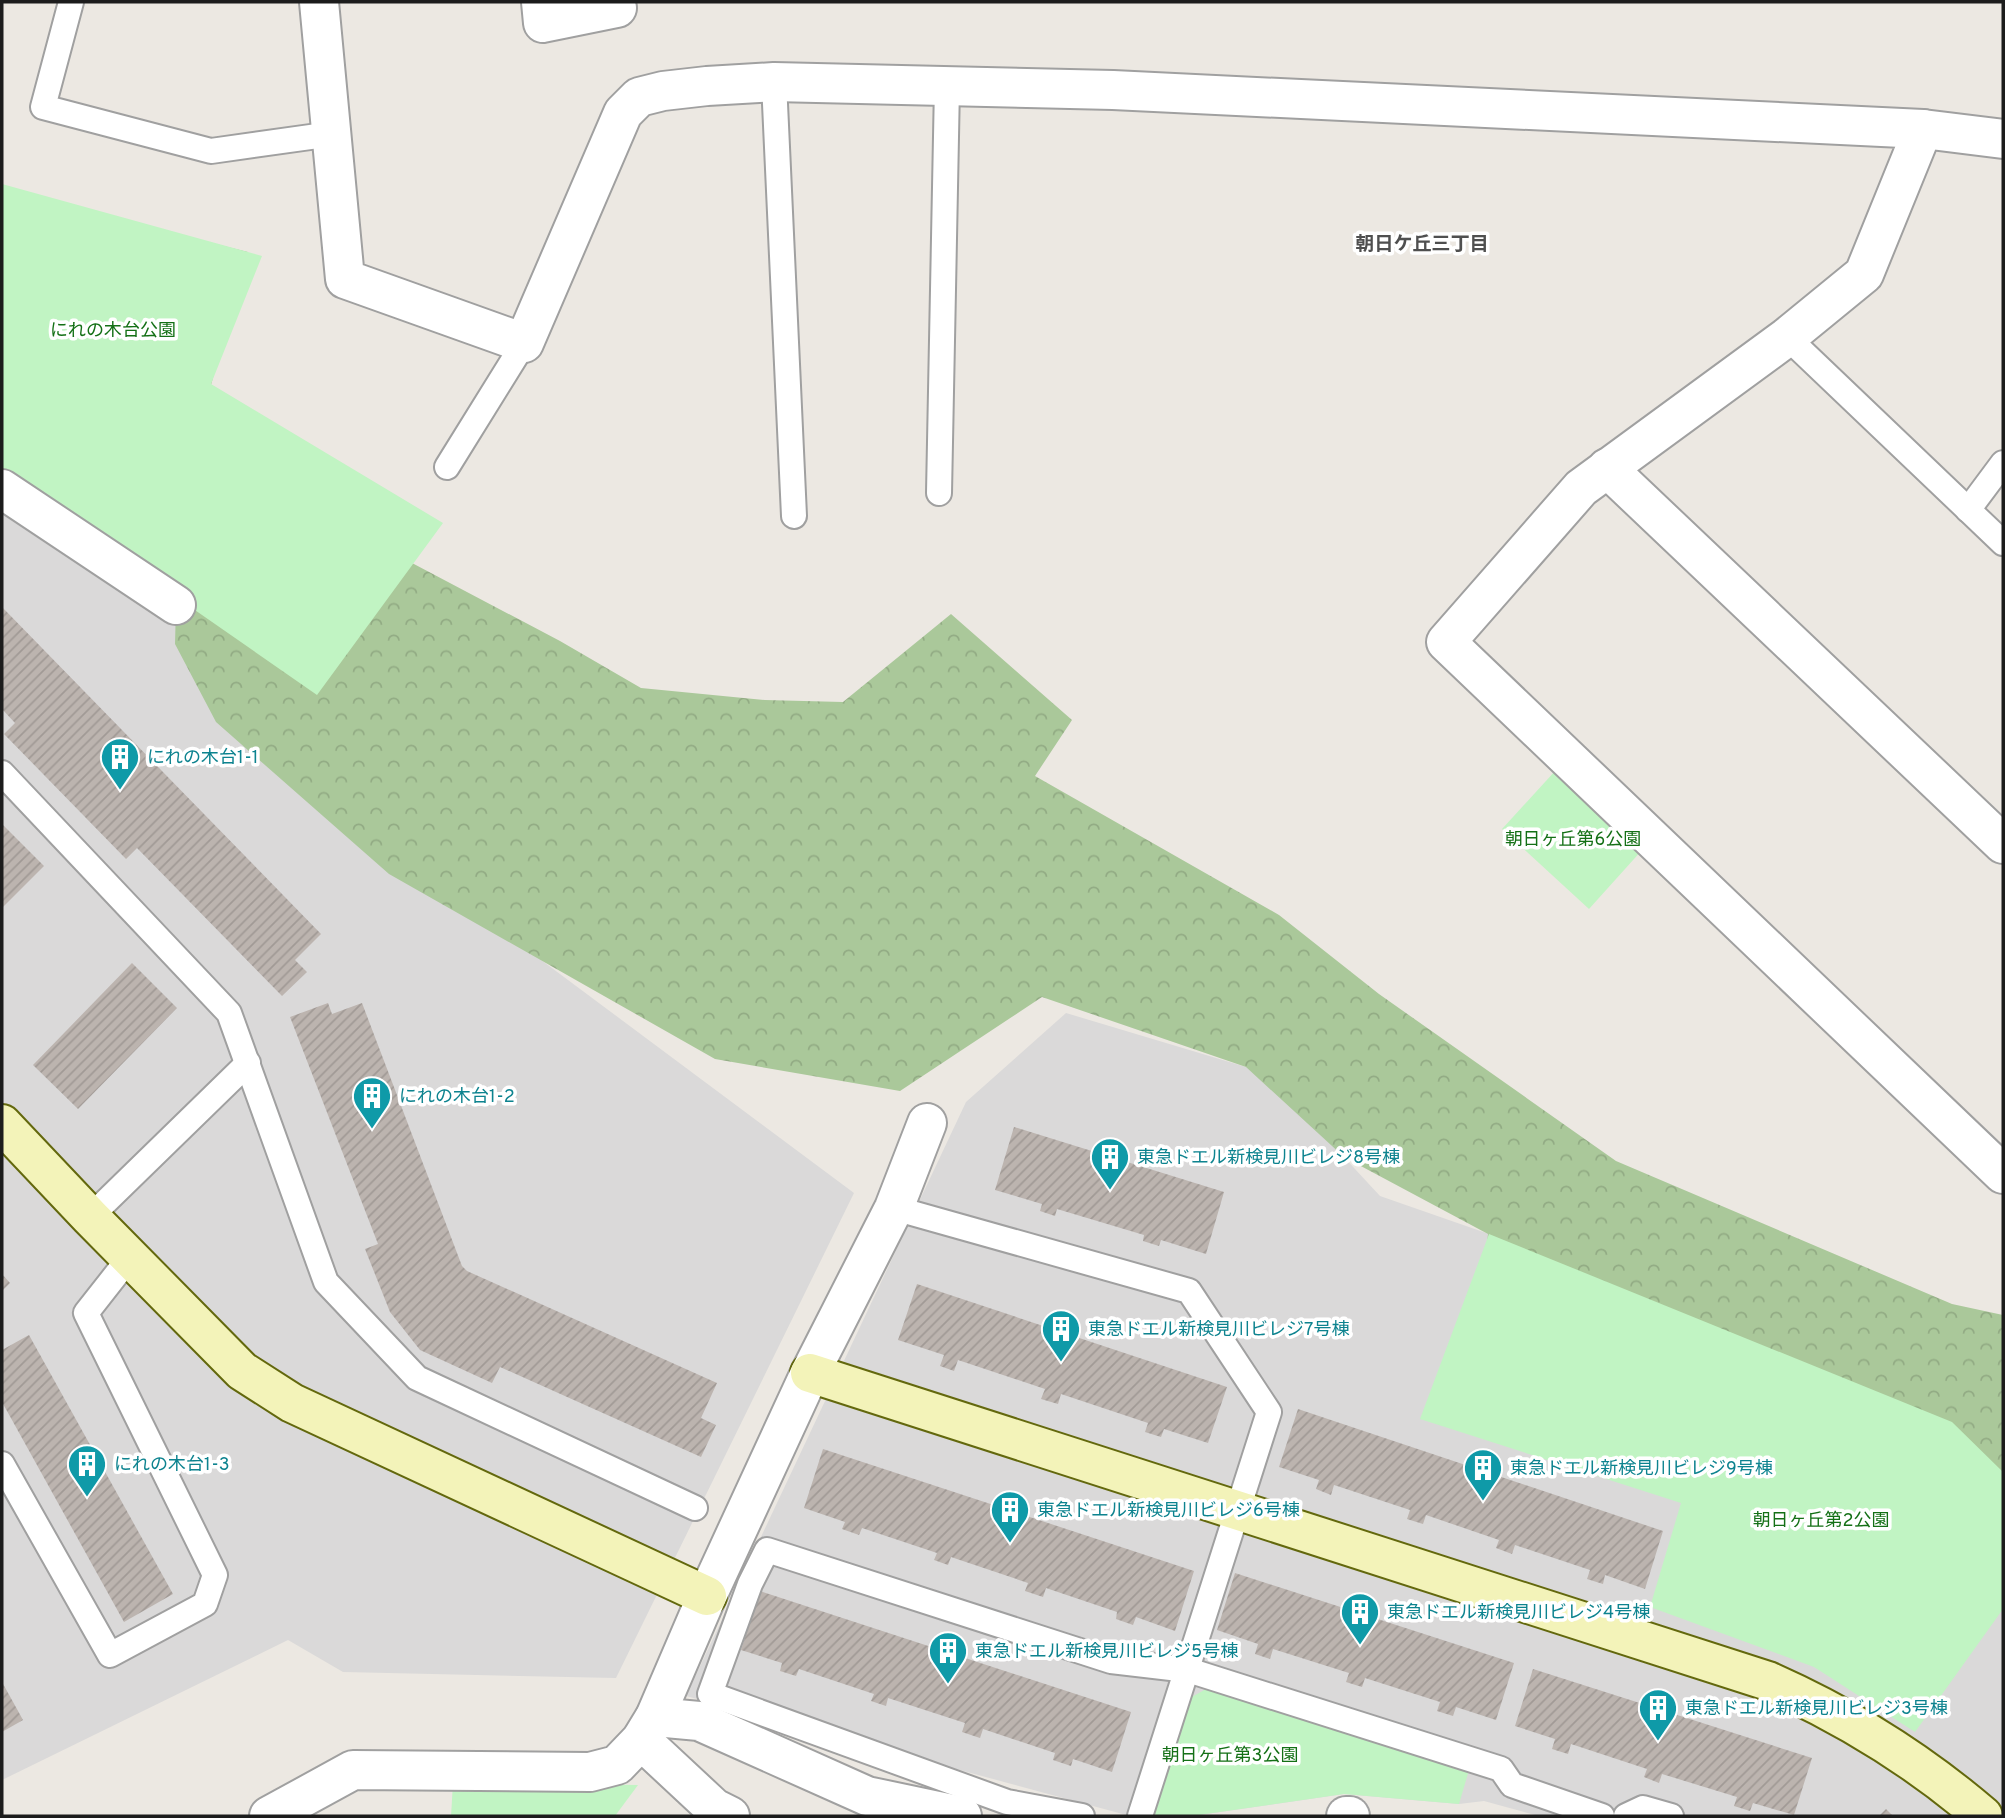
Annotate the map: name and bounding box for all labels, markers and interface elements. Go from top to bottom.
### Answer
district label: 朝日ケ丘三丁目 [1355,233,1489,257]
park label: にれの木台公園 [50,320,176,343]
building icon: にれの木台1-1 [99,736,141,791]
place label: にれの木台1-1 [147,747,258,770]
park label: 朝日ヶ丘第6公園 [1505,829,1641,852]
building icon: にれの木台1-2 [351,1075,393,1130]
place label: にれの木台1-2 [399,1086,515,1109]
building icon: 東急ドエル新検見川ビレジ8号棟 [1089,1136,1131,1191]
place label: 東急ドエル新検見川ビレジ8号棟 [1137,1147,1400,1170]
building icon: 東急ドエル新検見川ビレジ7号棟 [1040,1308,1082,1363]
place label: 東急ドエル新検見川ビレジ7号棟 [1088,1319,1349,1342]
building icon: にれの木台1-3 [66,1443,108,1498]
building icon: 東急ドエル新検見川ビレジ9号棟 [1462,1447,1504,1502]
place label: にれの木台1-3 [114,1454,230,1477]
place label: 東急ドエル新検見川ビレジ9号棟 [1510,1458,1773,1481]
building icon: 東急ドエル新検見川ビレジ6号棟 [989,1489,1031,1544]
place label: 東急ドエル新検見川ビレジ6号棟 [1037,1500,1300,1523]
park label: 朝日ヶ丘第2公園 [1752,1510,1890,1533]
building icon: 東急ドエル新検見川ビレジ4号棟 [1339,1591,1381,1646]
place label: 東急ドエル新検見川ビレジ4号棟 [1387,1602,1650,1625]
building icon: 東急ドエル新検見川ビレジ5号棟 [927,1630,969,1685]
place label: 東急ドエル新検見川ビレジ5号棟 [975,1641,1238,1664]
building icon: 東急ドエル新検見川ビレジ3号棟 [1637,1687,1679,1742]
place label: 東急ドエル新検見川ビレジ3号棟 [1685,1698,1948,1721]
park label: 朝日ヶ丘第3公園 [1162,1745,1298,1768]

